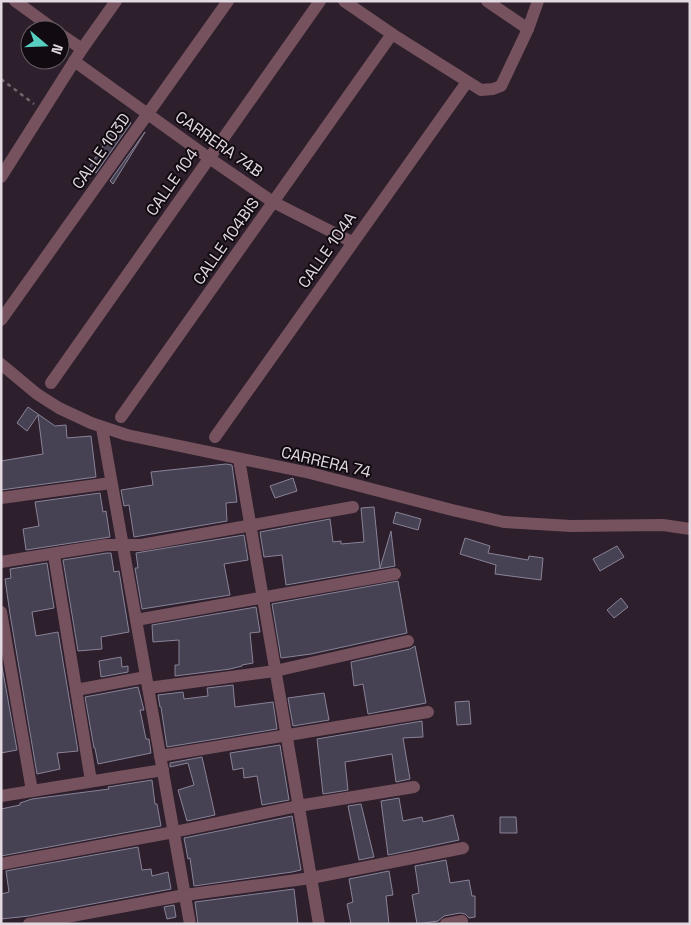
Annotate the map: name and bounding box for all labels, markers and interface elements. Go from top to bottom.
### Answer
north arrow [20,20,70,70]
text: N [47,42,67,57]
street label: CARRERA 74B [171,106,267,182]
street label: CALLE 103D [67,109,135,193]
street label: CALLE 104 [141,144,203,220]
street label: CALLE 104BIS [188,193,264,289]
street label: CALLE 104A [293,208,361,292]
street label: CARRERA 74 [279,441,373,483]

